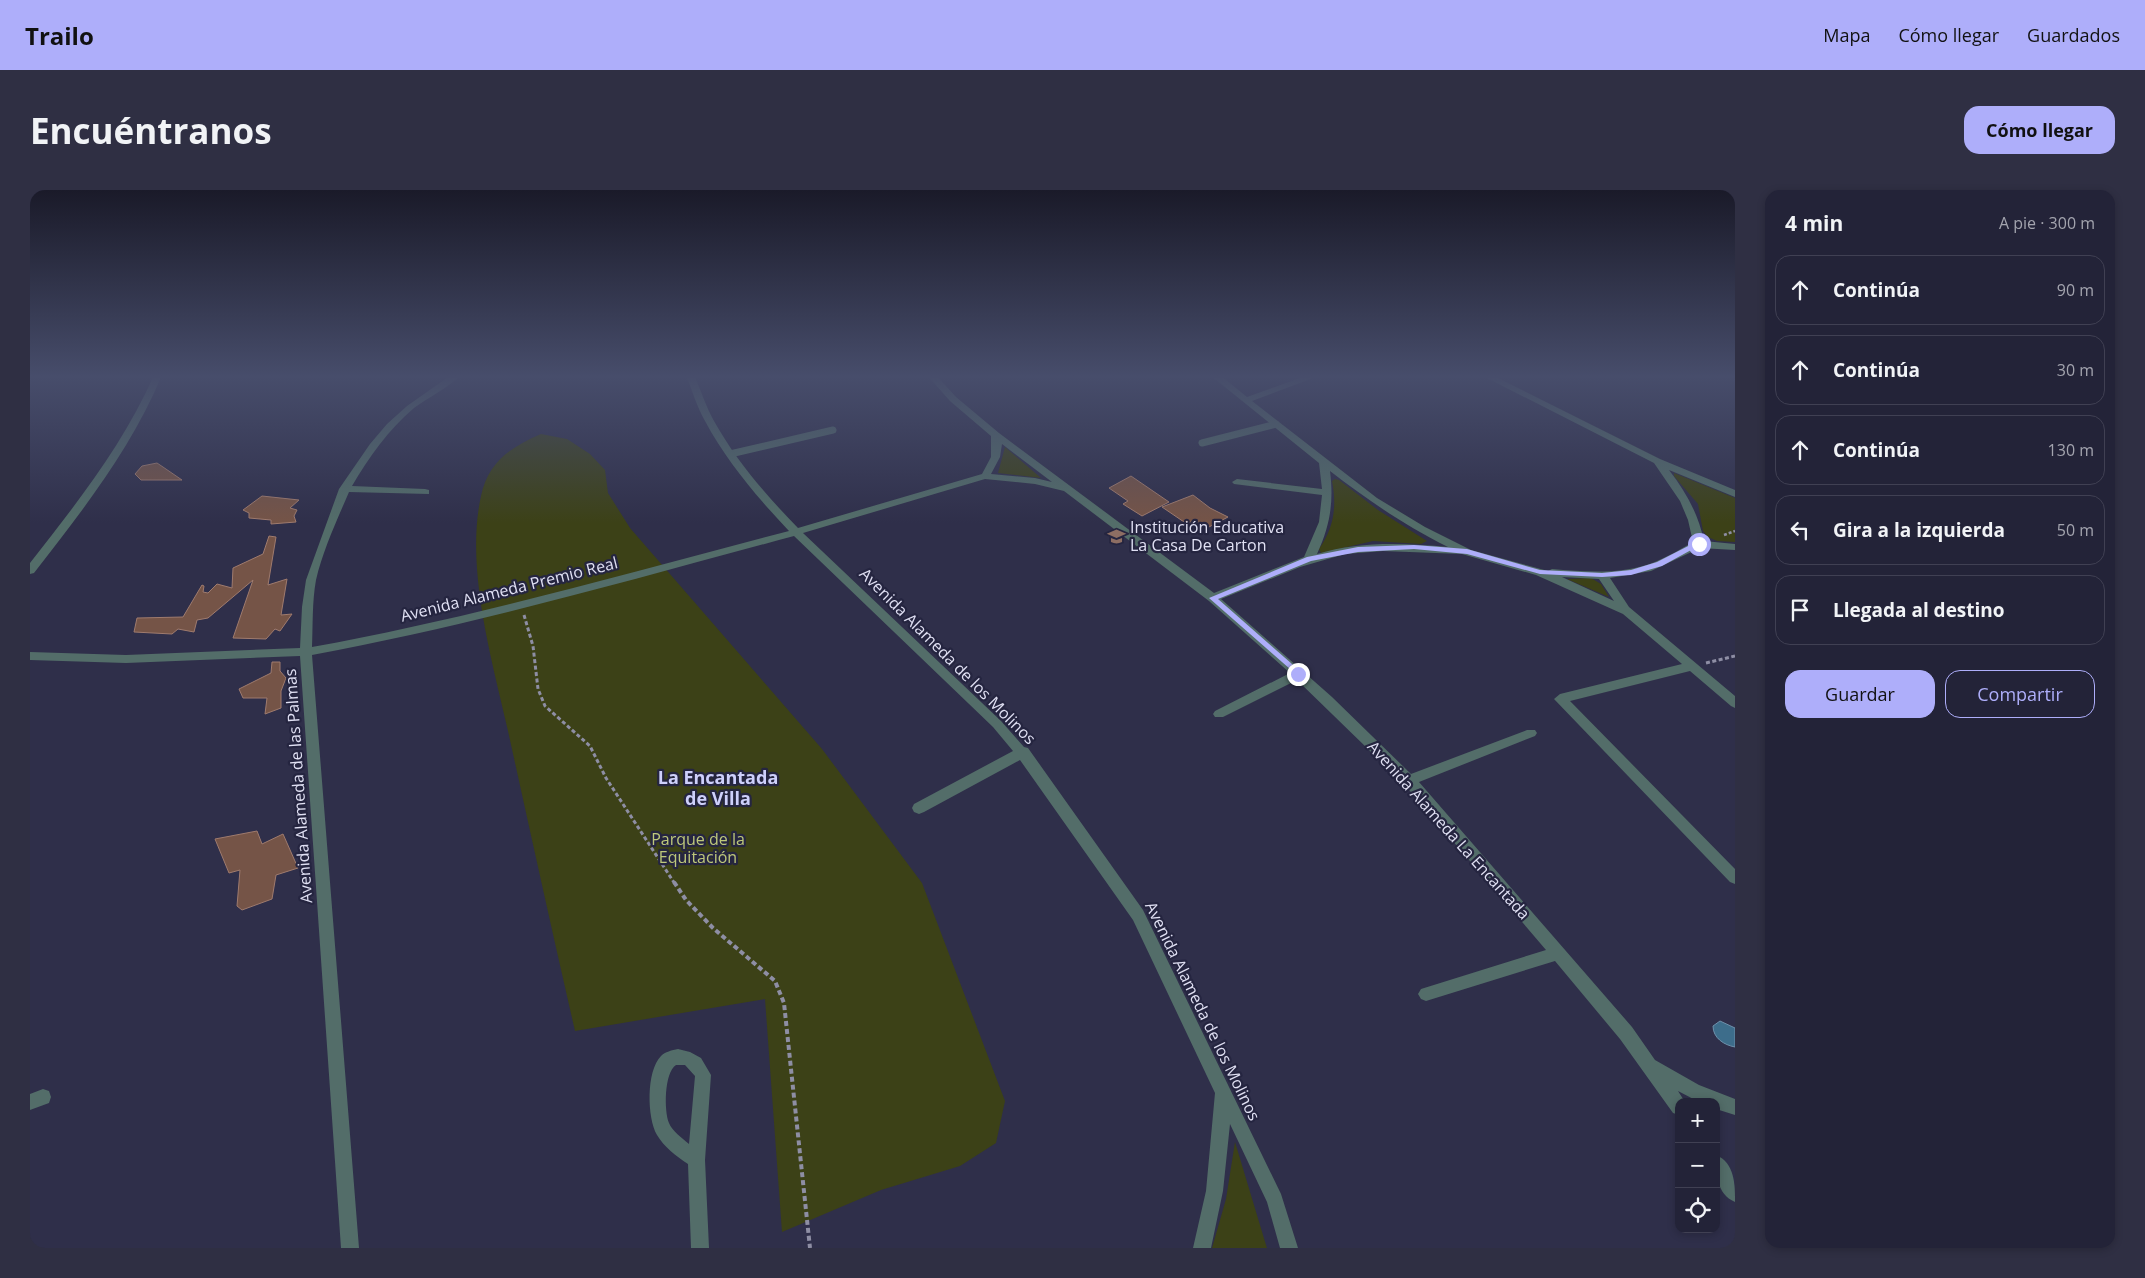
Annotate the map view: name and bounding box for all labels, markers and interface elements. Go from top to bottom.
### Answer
text: Trailo [25,19,94,52]
text: Mapa [1823,23,1870,47]
text: Cómo llegar [1898,23,1999,47]
text: Guardados [2027,23,2120,47]
button: Cómo llegar [1964,106,2115,154]
text: Encuéntranos [30,107,272,154]
text: 4 min [1785,209,1843,237]
text: A pie · 300 m [1999,212,2095,234]
icon: ahead [1786,276,1814,304]
text: Continúa [1833,277,1920,303]
text: 90 m [2057,279,2094,301]
icon: ahead [1786,356,1814,384]
text: Continúa [1833,357,1920,383]
text: 30 m [2057,359,2094,381]
icon: ahead [1786,436,1814,464]
text: Continúa [1833,437,1920,463]
text: 130 m [2048,439,2094,461]
place label: Institución Educativa La Casa De Carton [1130,516,1284,556]
icon: left [1786,516,1814,544]
text: Gira a la izquierda [1833,517,2005,543]
text: 50 m [2057,519,2094,541]
school or university icon: Institución Educativa La Casa De Carton [1106,526,1126,546]
route start [1688,533,1711,556]
street label: Avenida Alameda Premio Real [398,551,620,627]
street label: Avenida Alameda de los Molinos [855,563,1041,749]
icon: arrive [1786,596,1814,624]
text: Llegada al destino [1833,597,2005,623]
route end [1287,663,1310,686]
street label: Avenida Alameda de las Palmas [279,668,317,904]
button: Guardar [1785,670,1935,718]
button: Compartir [1945,670,2095,718]
street label: Avenida Alameda La Encantada [1363,736,1535,924]
district label: La Encantada de Villa [658,765,778,810]
park label: Parque de la Equitación [651,828,745,868]
street label: Avenida Alameda de los Molinos [1140,898,1266,1124]
map controls [1675,1098,1720,1233]
button: + [1675,1098,1720,1143]
button: − [1675,1143,1720,1188]
button: locate [1675,1188,1720,1233]

